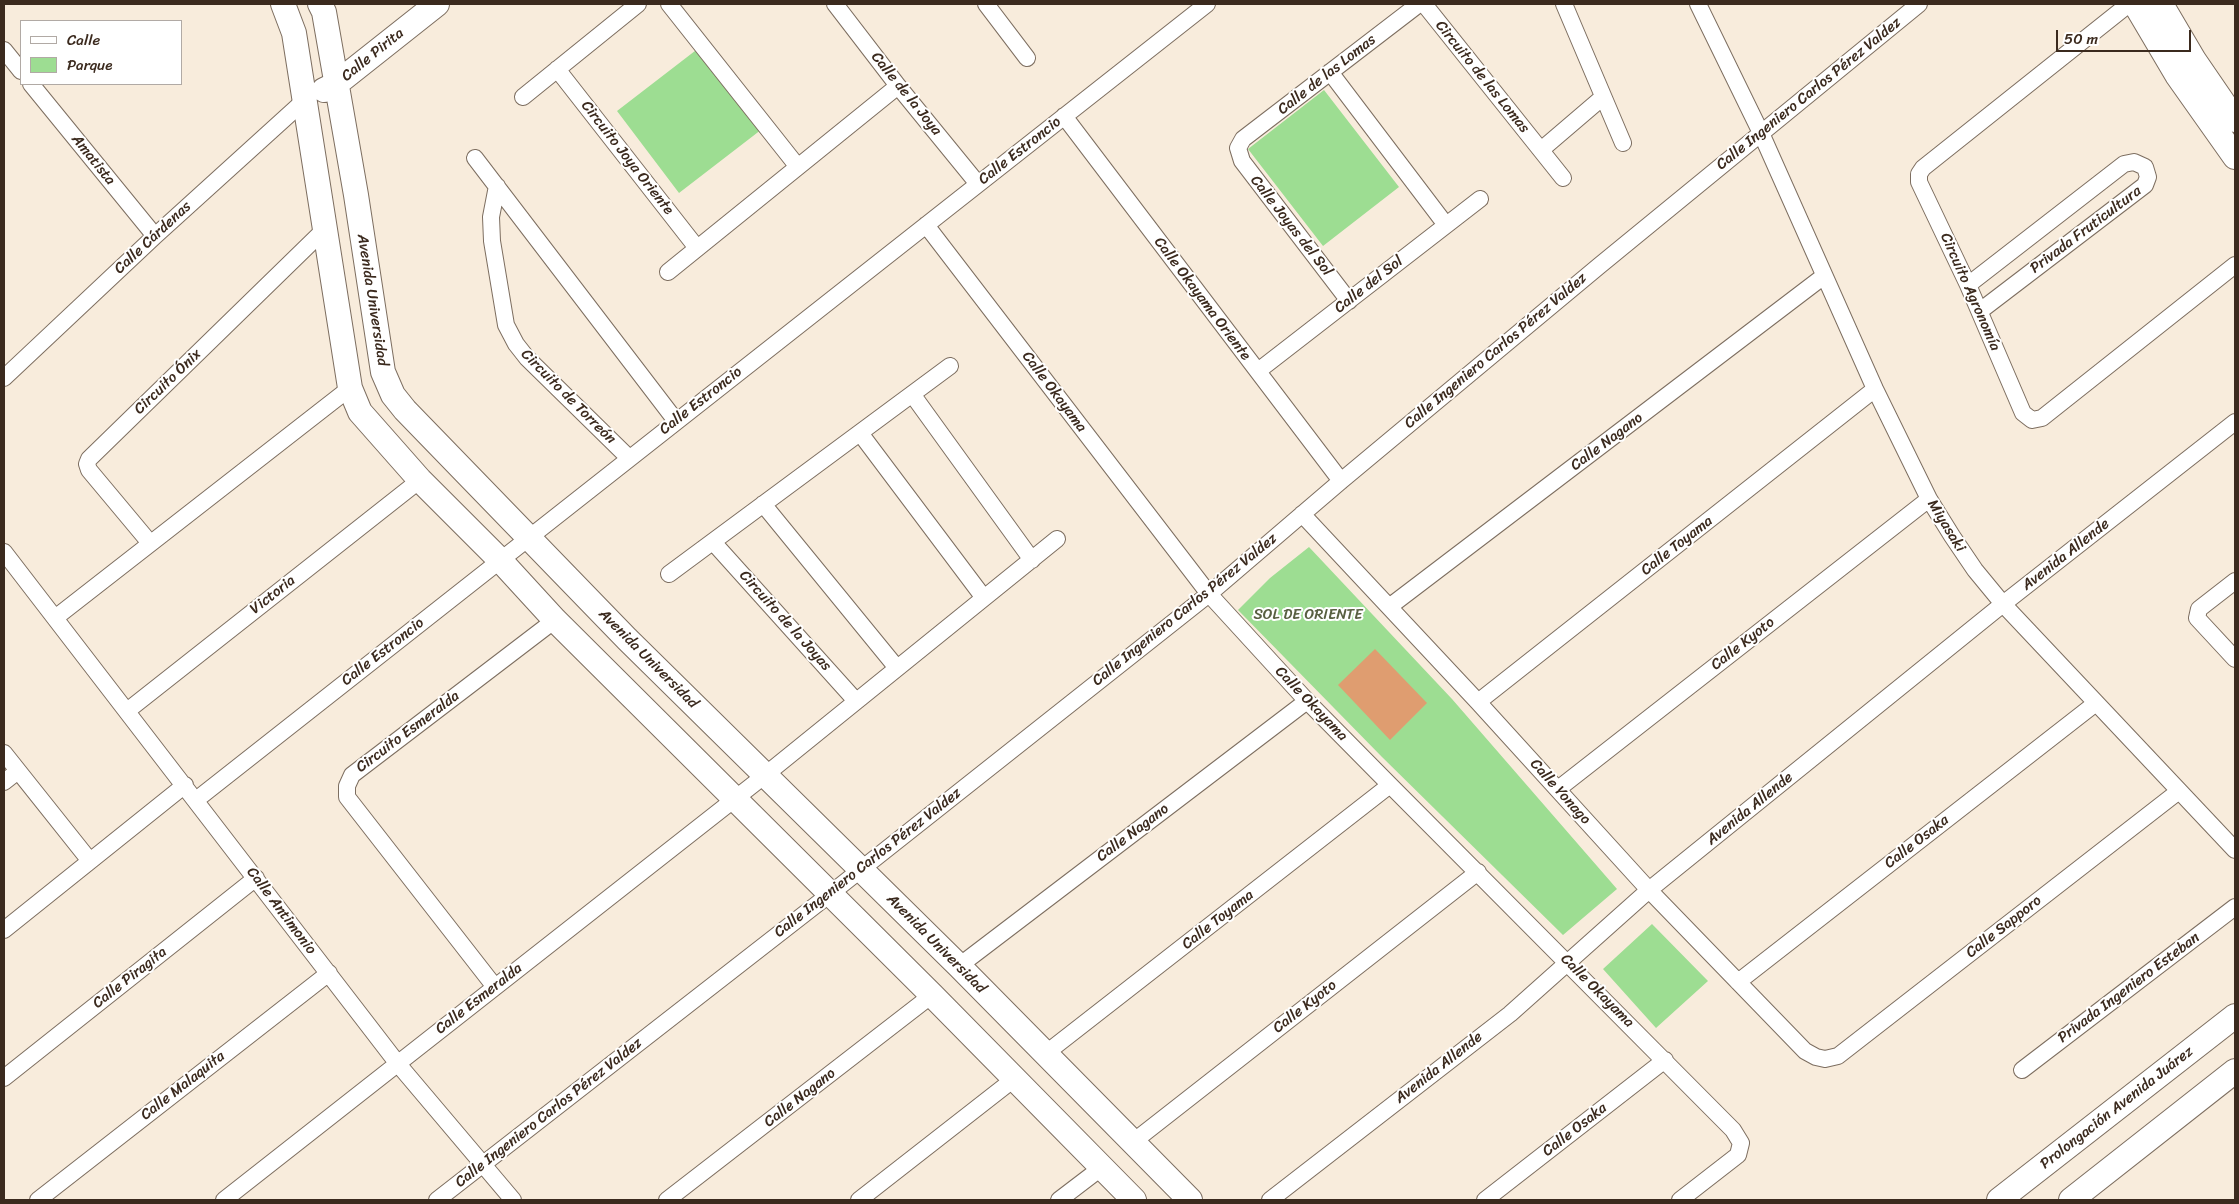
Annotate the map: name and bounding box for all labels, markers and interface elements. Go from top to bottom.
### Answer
street label: Calle Ingeniero Carlos Pérez Valdez [1713,14,1905,174]
street label: Circuito de las Lomas [1431,17,1533,137]
legend [20,20,182,85]
scale bar [2059,20,2194,52]
street label: Calle Pirita [338,25,408,85]
text: 50 m [2064,26,2098,52]
text: Calle [67,27,100,53]
street label: Calle de las Lomas [1274,31,1380,119]
street label: Calle de la Joya [867,49,945,139]
text: Parque [67,52,112,78]
street label: Circuito Joya Oriente [577,97,677,219]
street label: Calle Estroncio [975,113,1065,189]
street label: Amatista [67,131,119,189]
street label: Calle Joyas del Sol [1246,172,1336,280]
street label: Privada Fruticultura [2027,182,2145,278]
street label: Calle Cárdenas [111,198,195,278]
street label: Circuito Agronomía [1936,230,2004,354]
street label: Avenida Universidad [353,233,391,367]
street label: Calle Okayama Oriente [1150,234,1254,364]
street label: Calle del Sol [1331,253,1407,317]
street label: Calle Ingeniero Carlos Pérez Valdez [1401,269,1591,433]
street label: Circuito Ónix [131,345,205,419]
street label: Circuito de Torreón [517,346,619,448]
street label: Calle Okayama [1018,348,1090,436]
street label: Calle Estroncio [656,363,746,439]
street label: Calle Nagano [1567,409,1647,475]
street label: Miyasaki [1923,497,1969,555]
street label: Calle Toyama [1638,512,1716,580]
street label: Avenida Allende [2019,515,2113,595]
street label: Calle Ingeniero Carlos Pérez Valdez [1089,530,1281,690]
street label: Circuito de la Joyas [735,567,835,675]
street label: Victoria [247,572,299,618]
street label: Avenida Universidad [594,605,702,713]
park label: SOL DE ORIENTE [1253,606,1363,624]
street label: Calle Estroncio [338,614,428,690]
street label: Calle Kyoto [1708,614,1778,674]
street label: Calle Okayama [1271,663,1351,745]
street label: Circuito Esmeralda [353,687,463,777]
street label: Calle Yonago [1526,756,1594,828]
street label: Avenida Allende [1703,769,1797,849]
street label: Calle Ingeniero Carlos Pérez Valdez [771,784,965,942]
street label: Calle Nagano [1093,800,1173,866]
street label: Calle Osaka [1881,811,1953,873]
street label: Calle Antimonio [242,864,320,958]
street label: Calle Toyama [1179,886,1257,954]
street label: Avenida Universidad [882,890,990,998]
street label: Calle Sapporo [1963,892,2045,962]
street label: Privada Ingeniero Esteban [2055,929,2203,1047]
street label: Calle Piragita [89,943,171,1013]
street label: Calle Okayama [1556,950,1638,1032]
street label: Calle Esmeralda [432,960,526,1038]
street label: Calle Kyoto [1270,977,1340,1037]
street label: Avenida Allende [1392,1028,1486,1108]
street label: Calle Ingeniero Carlos Pérez Valdez [452,1034,646,1192]
street label: Prolongación Avenida Juárez [2037,1043,2197,1173]
street label: Calle Malaquita [137,1048,229,1124]
street label: Calle Nagano [761,1065,839,1131]
street label: Calle Osaka [1539,1099,1611,1161]

